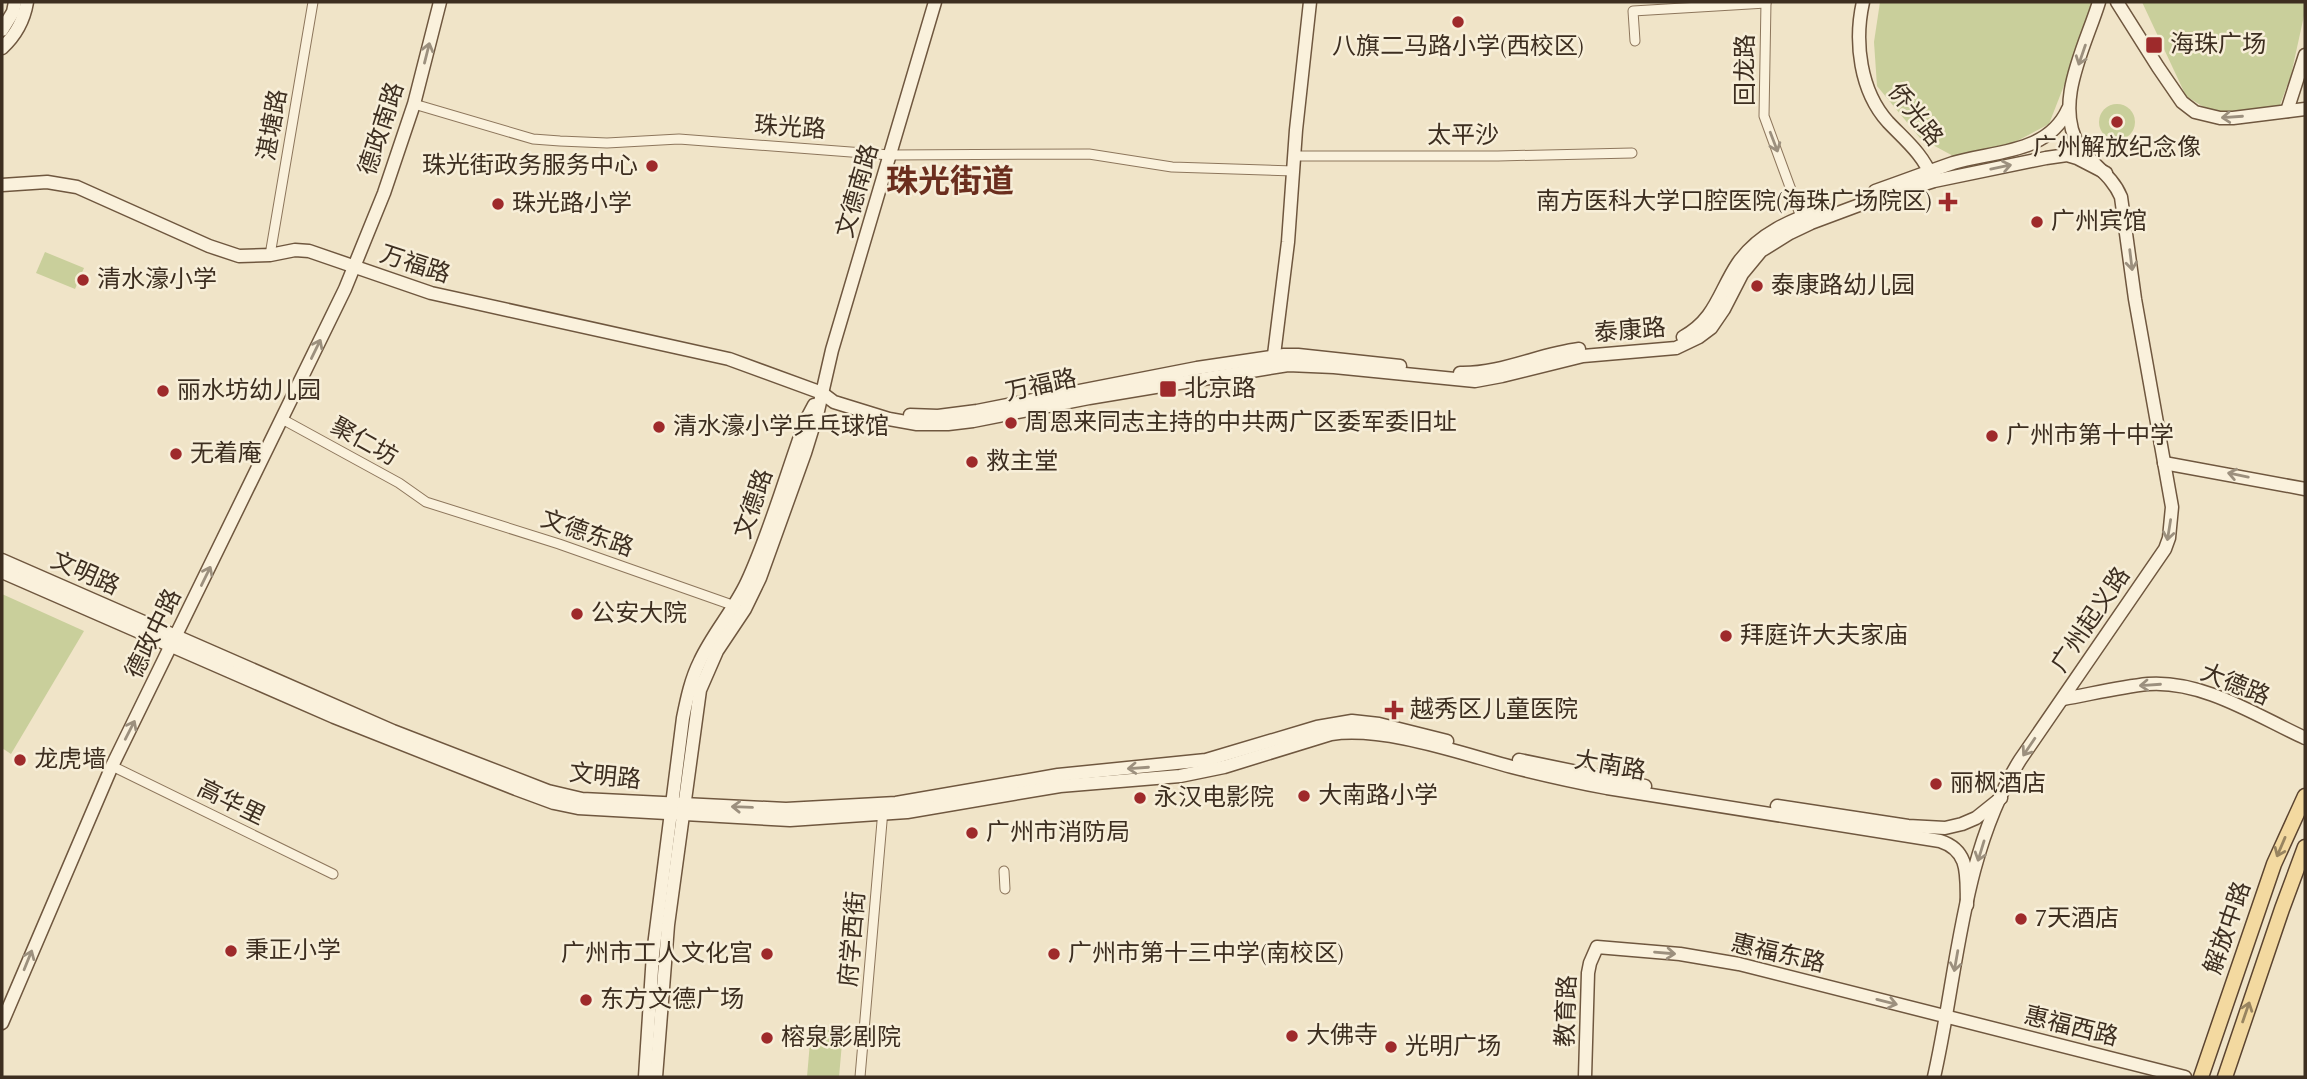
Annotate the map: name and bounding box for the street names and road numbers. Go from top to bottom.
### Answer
street label: 回龙路 [1728,34,1764,106]
street label: 侨光路 [1879,76,1951,154]
street label: 德政南路 [350,78,414,180]
street label: 湛塘路 [249,86,297,164]
street label: 珠光路 [753,108,827,148]
street label: 太平沙 [1427,118,1499,154]
street label: 文德南路 [827,140,889,242]
street label: 万福路 [375,237,455,293]
street label: 泰康路 [1593,310,1667,352]
street label: 万福路 [1002,361,1080,411]
street label: 聚仁坊 [324,409,404,475]
street label: 文德路 [725,464,783,544]
street label: 文德东路 [536,501,638,567]
street label: 文明路 [45,543,125,605]
street label: 广州起义路 [2043,560,2139,680]
street label: 德政中路 [117,583,191,685]
street label: 大德路 [2195,655,2275,715]
street label: 大南路 [1571,742,1649,790]
street label: 文明路 [567,755,643,799]
street label: 高华里 [191,771,271,835]
street label: 解放中路 [2195,877,2261,979]
street label: 府学西街 [831,890,875,988]
street label: 惠福东路 [1727,926,1829,982]
street label: 教育路 [1548,974,1586,1048]
street label: 惠福西路 [2020,998,2122,1056]

